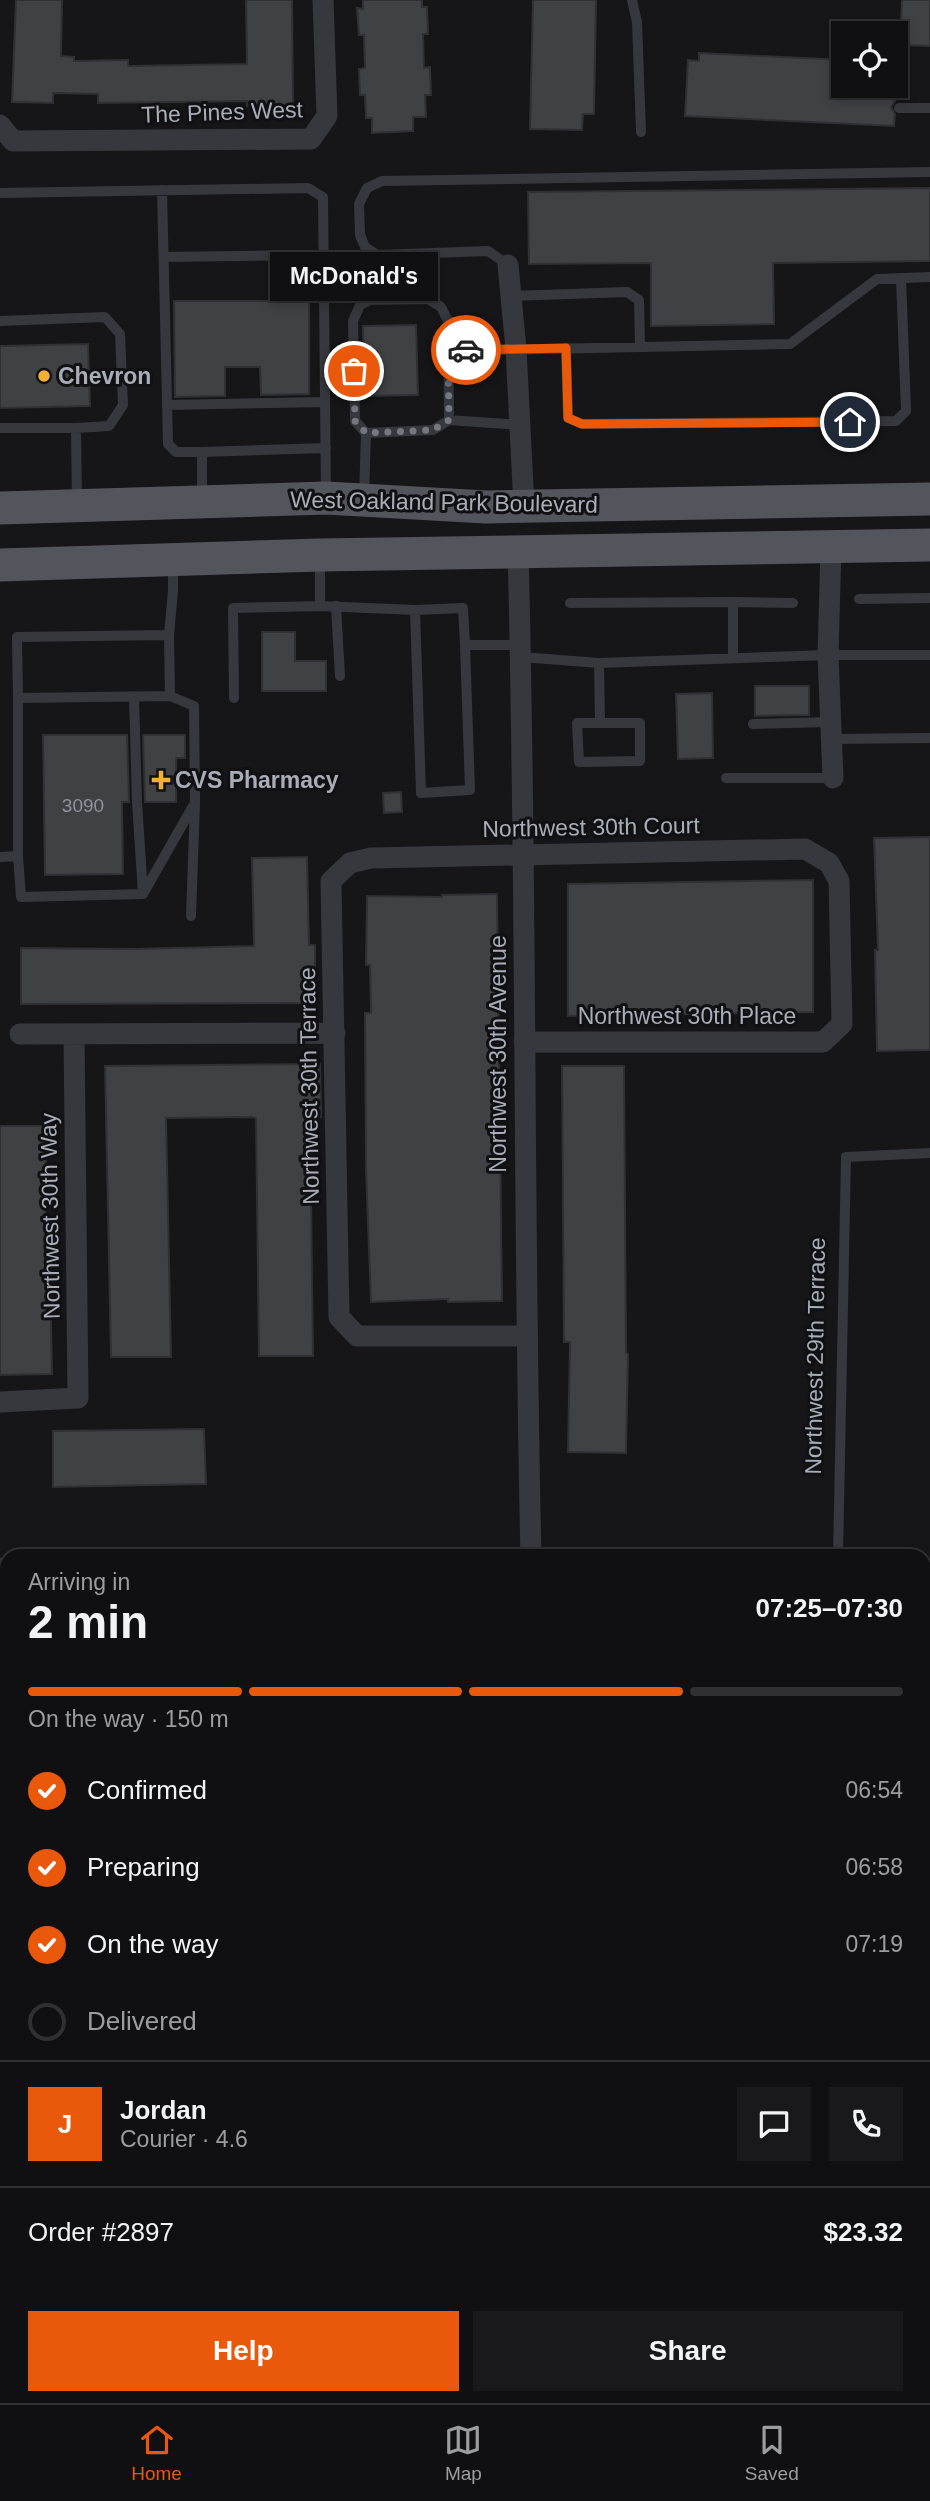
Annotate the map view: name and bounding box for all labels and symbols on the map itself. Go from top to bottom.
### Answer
street label: The Pines West [141,96,304,128]
callout: McDonald's [270,252,438,301]
courier [431,315,501,385]
pin [324,341,384,401]
place label: Chevron [58,363,151,389]
marker: Chevron [36,368,52,384]
pin [820,392,880,452]
street label: West Oakland Park Boulevard [290,486,598,518]
place label: CVS Pharmacy [175,767,339,793]
marker: CVS Pharmacy [153,772,169,788]
house number: 3090 [62,795,104,816]
street label: Northwest 30th Court [482,812,700,842]
street label: Northwest 30th Avenue [485,935,511,1173]
street label: Northwest 30th Terrace [294,967,324,1205]
street label: Northwest 30th Place [578,1003,796,1029]
street label: Northwest 30th Way [35,1112,65,1319]
street label: Northwest 29th Terrace [800,1237,830,1475]

